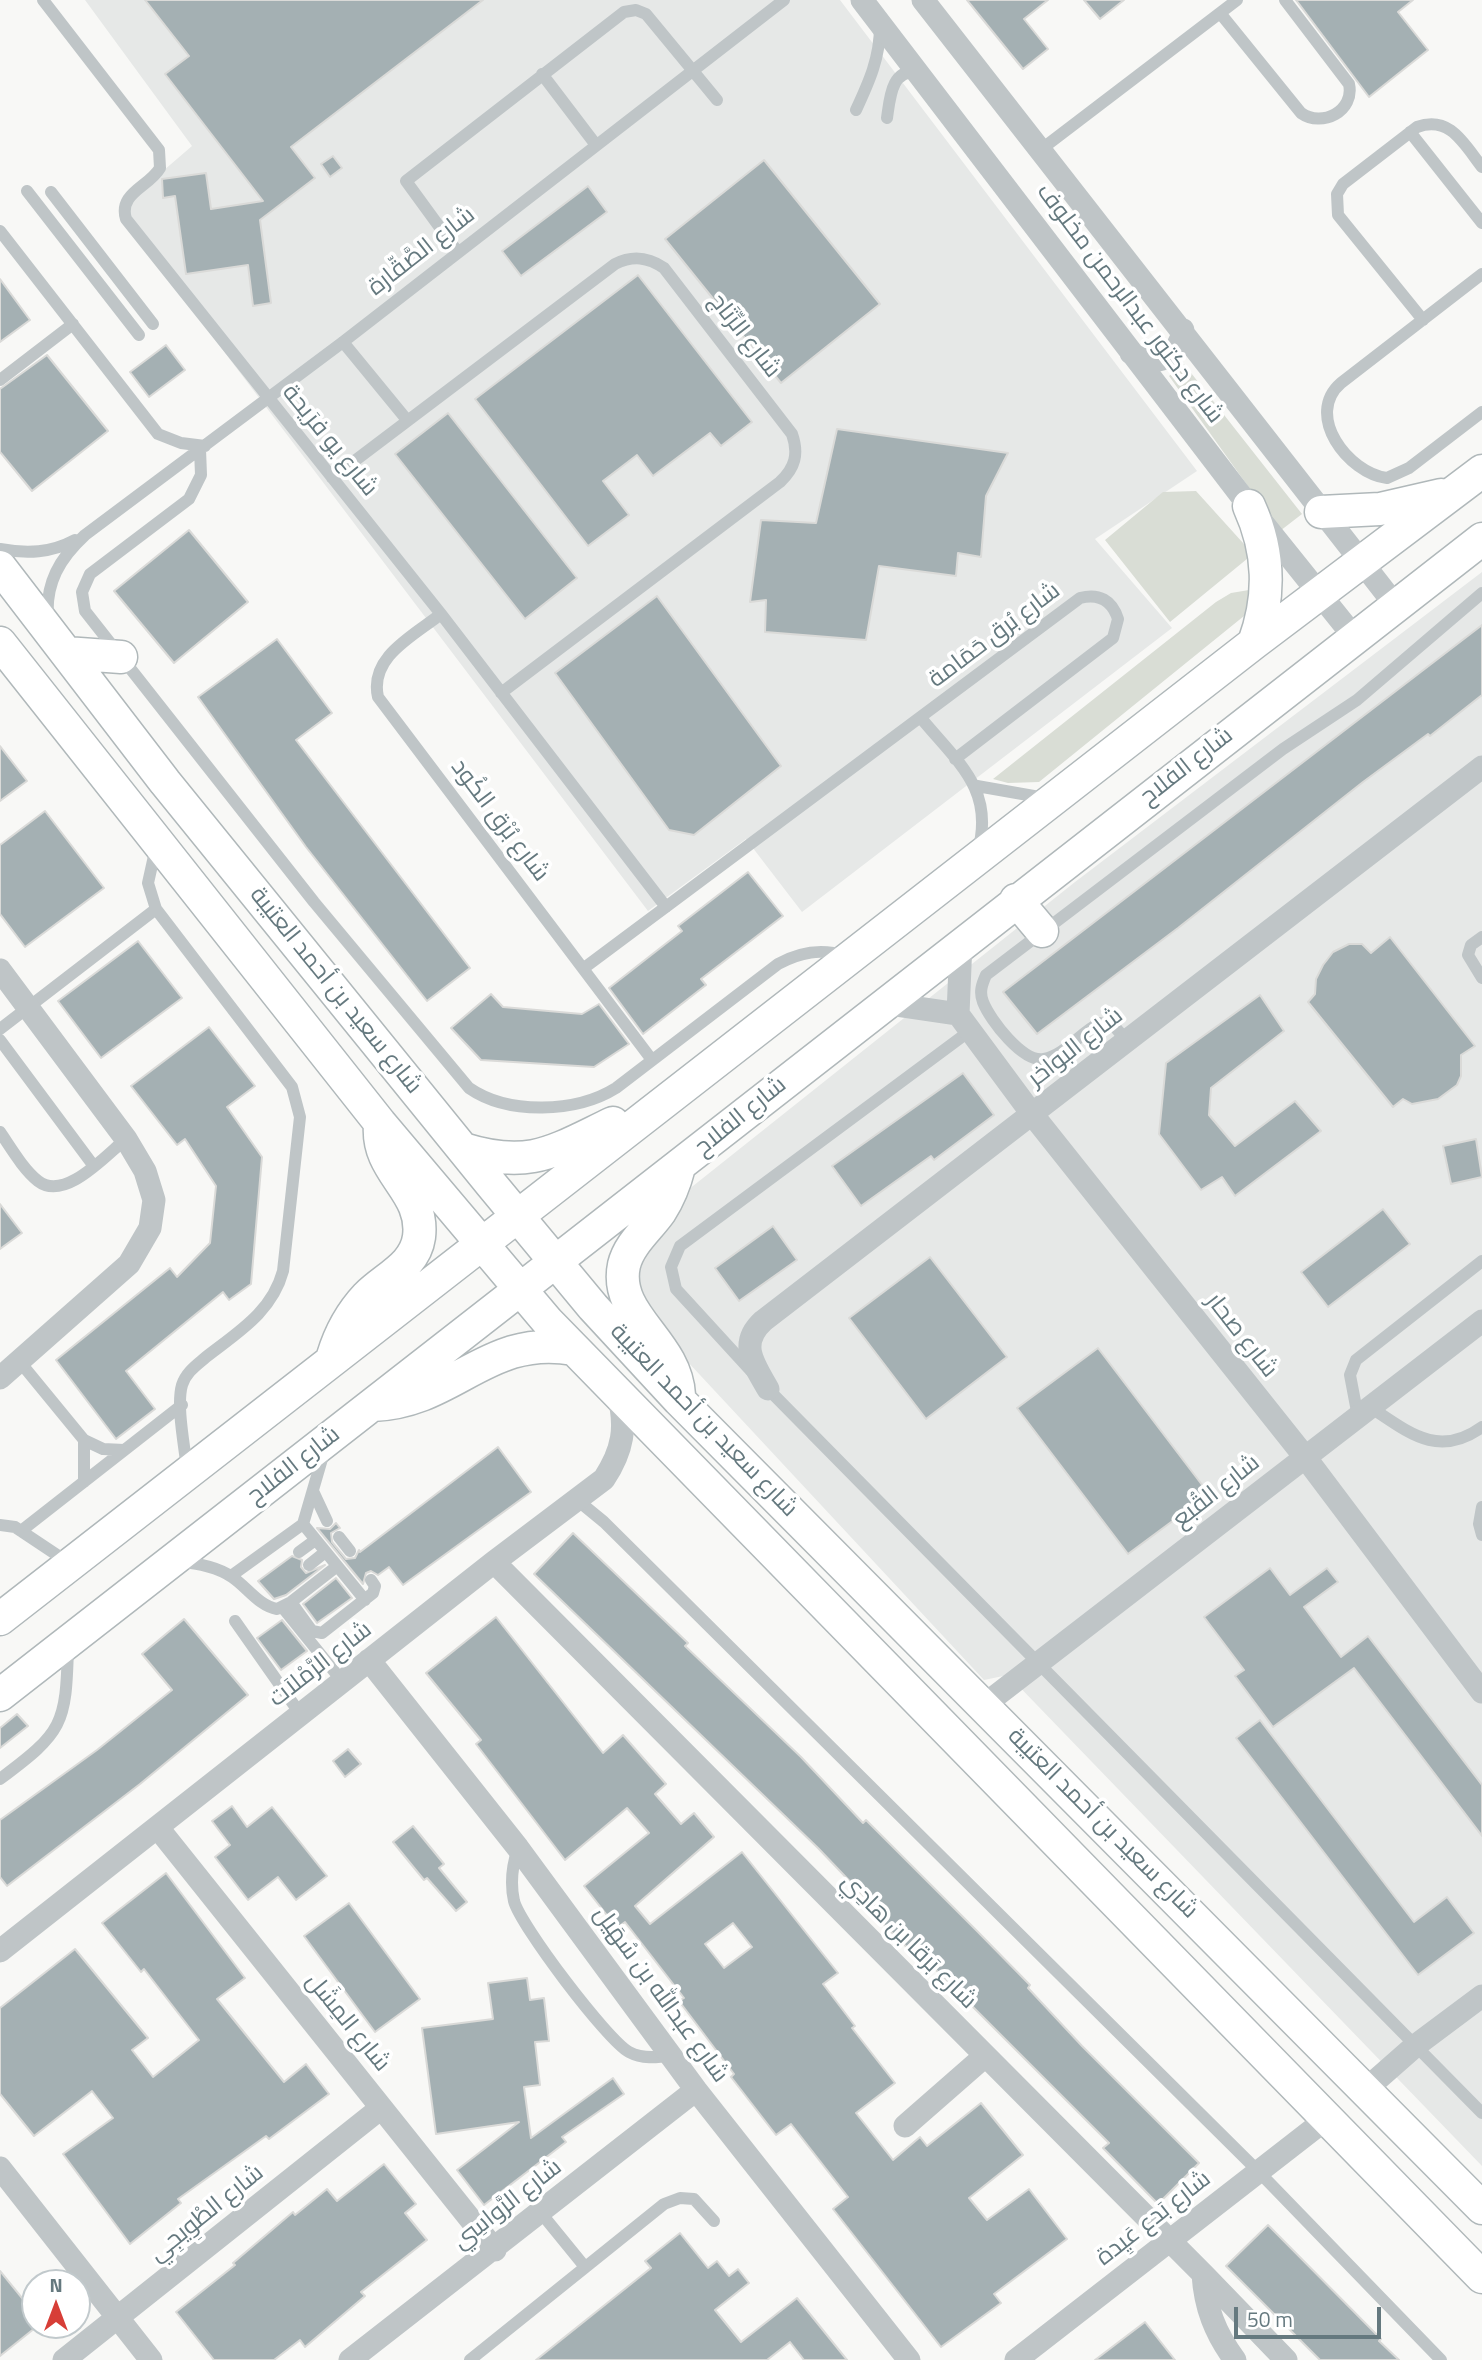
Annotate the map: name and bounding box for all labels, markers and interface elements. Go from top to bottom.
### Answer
street label: شارع دكتور عبدالرحمن مخلوف [1029,178,1229,430]
street label: شارع الصَّقّارة [363,201,481,303]
street label: شارع الرِّتَاج [702,288,786,384]
street label: شارع يو فرَيحة [275,379,383,503]
street label: شارع بُرق حَمَامة [924,577,1066,695]
street label: شارع الفلاح [1135,722,1239,812]
street label: شارع بُرْق الكُود [444,754,554,888]
street label: شارع سعيد بن أحمد العتيبة [243,882,427,1100]
street label: شارع البواخر [1023,1002,1129,1094]
street label: شارع الفلاح [689,1071,793,1163]
street label: شارع صحار [1199,1288,1283,1384]
street label: شارع سعيد بن أحمد العتيبة [603,1318,803,1524]
street label: شارع الفلاح [242,1421,346,1511]
street label: شارع القُبع [1168,1449,1266,1535]
street label: شارع الرَّمْلاَت [264,1616,378,1714]
street label: شارع سعيد بن أحمد العتيبة [1001,1723,1203,1925]
street label: شارع بَرقا بن هادِي [834,1868,982,2016]
street label: شارع عبدالله بن سُهَيل [586,1901,734,2089]
street label: شارع المِشَل [299,1968,395,2078]
street label: شارع الرَّواسِي [448,2154,568,2256]
street label: شارع الطْوِيجِي [144,2159,270,2269]
street label: شارع بَدع عَيِدة [1091,2165,1217,2273]
north arrow [21,2269,91,2339]
text: N [49,2270,63,2299]
scale bar [1237,2294,1384,2338]
text: 50 m [1247,2303,1293,2335]

